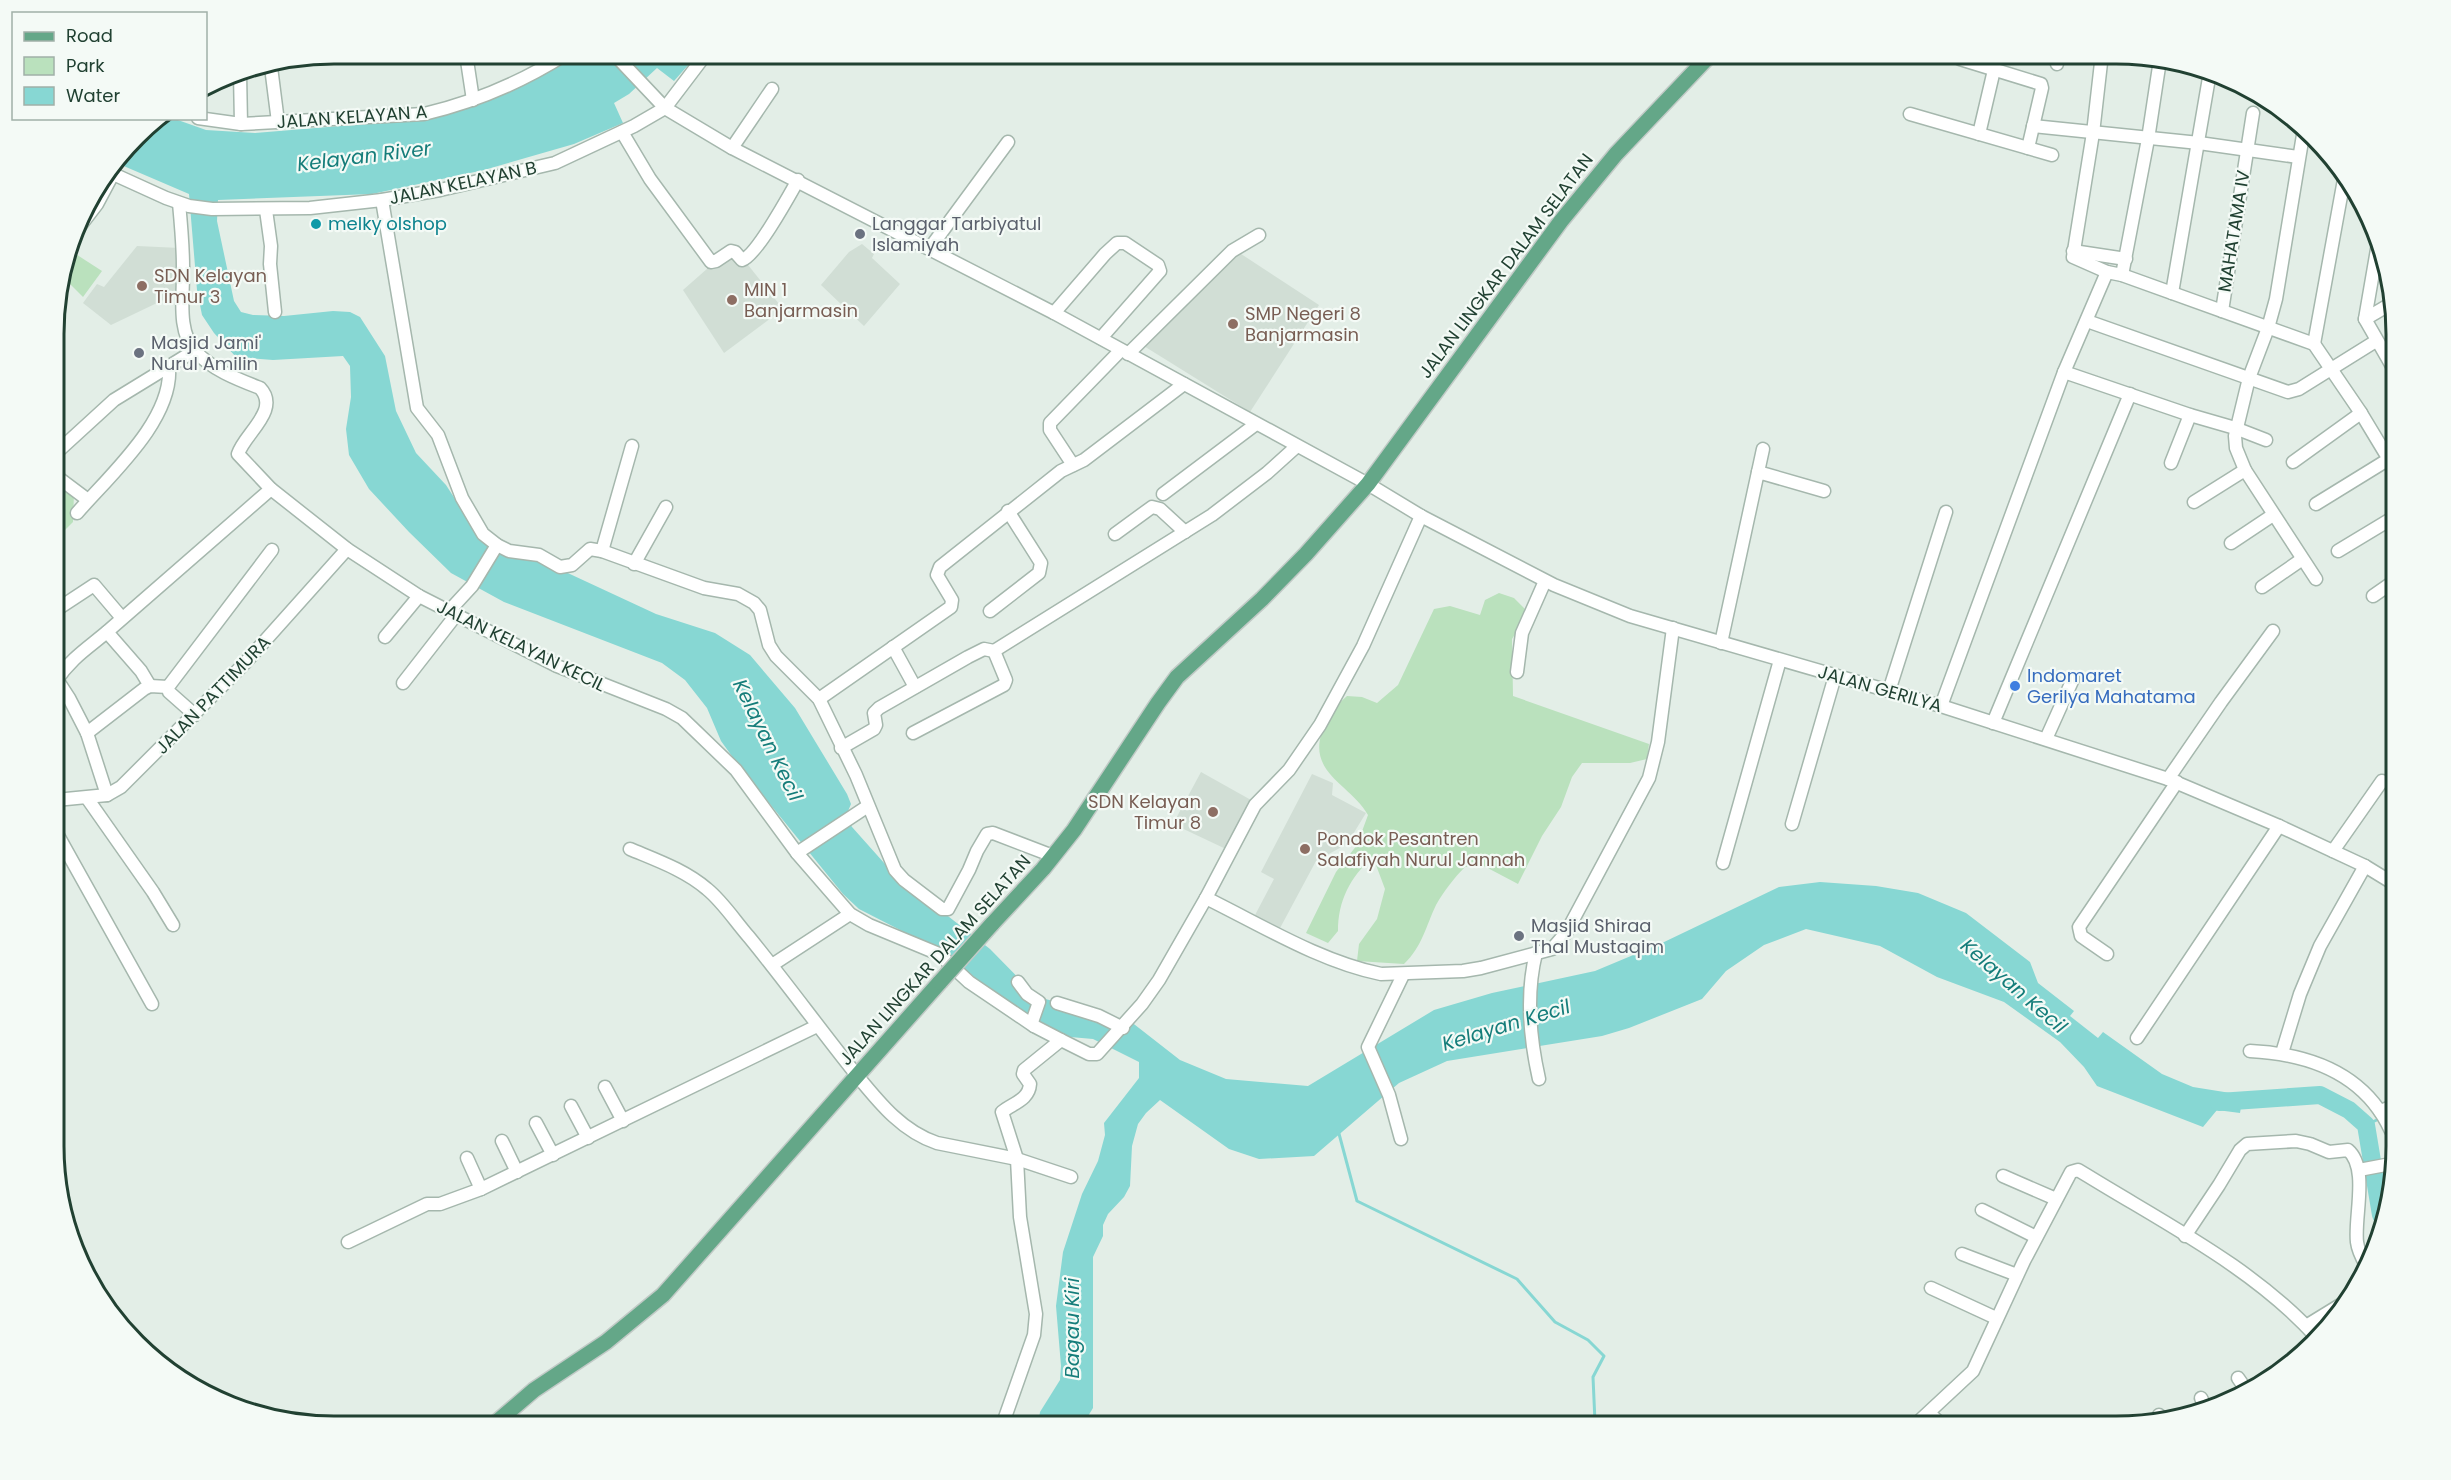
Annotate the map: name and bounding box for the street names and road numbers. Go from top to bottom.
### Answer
street label: JALAN KELAYAN A [276,99,428,134]
street label: JALAN LINGKAR DALAM SELATAN [1413,148,1599,383]
street label: JALAN KELAYAN B [387,155,539,210]
street label: MAHATAMA IV [2212,168,2255,294]
street label: JALAN KELAYAN KECIL [433,594,610,697]
street label: JALAN PATTIMURA [149,630,276,760]
street label: JALAN GERILYA [1815,659,1945,718]
street label: JALAN LINGKAR DALAM SELATAN [833,849,1036,1071]

